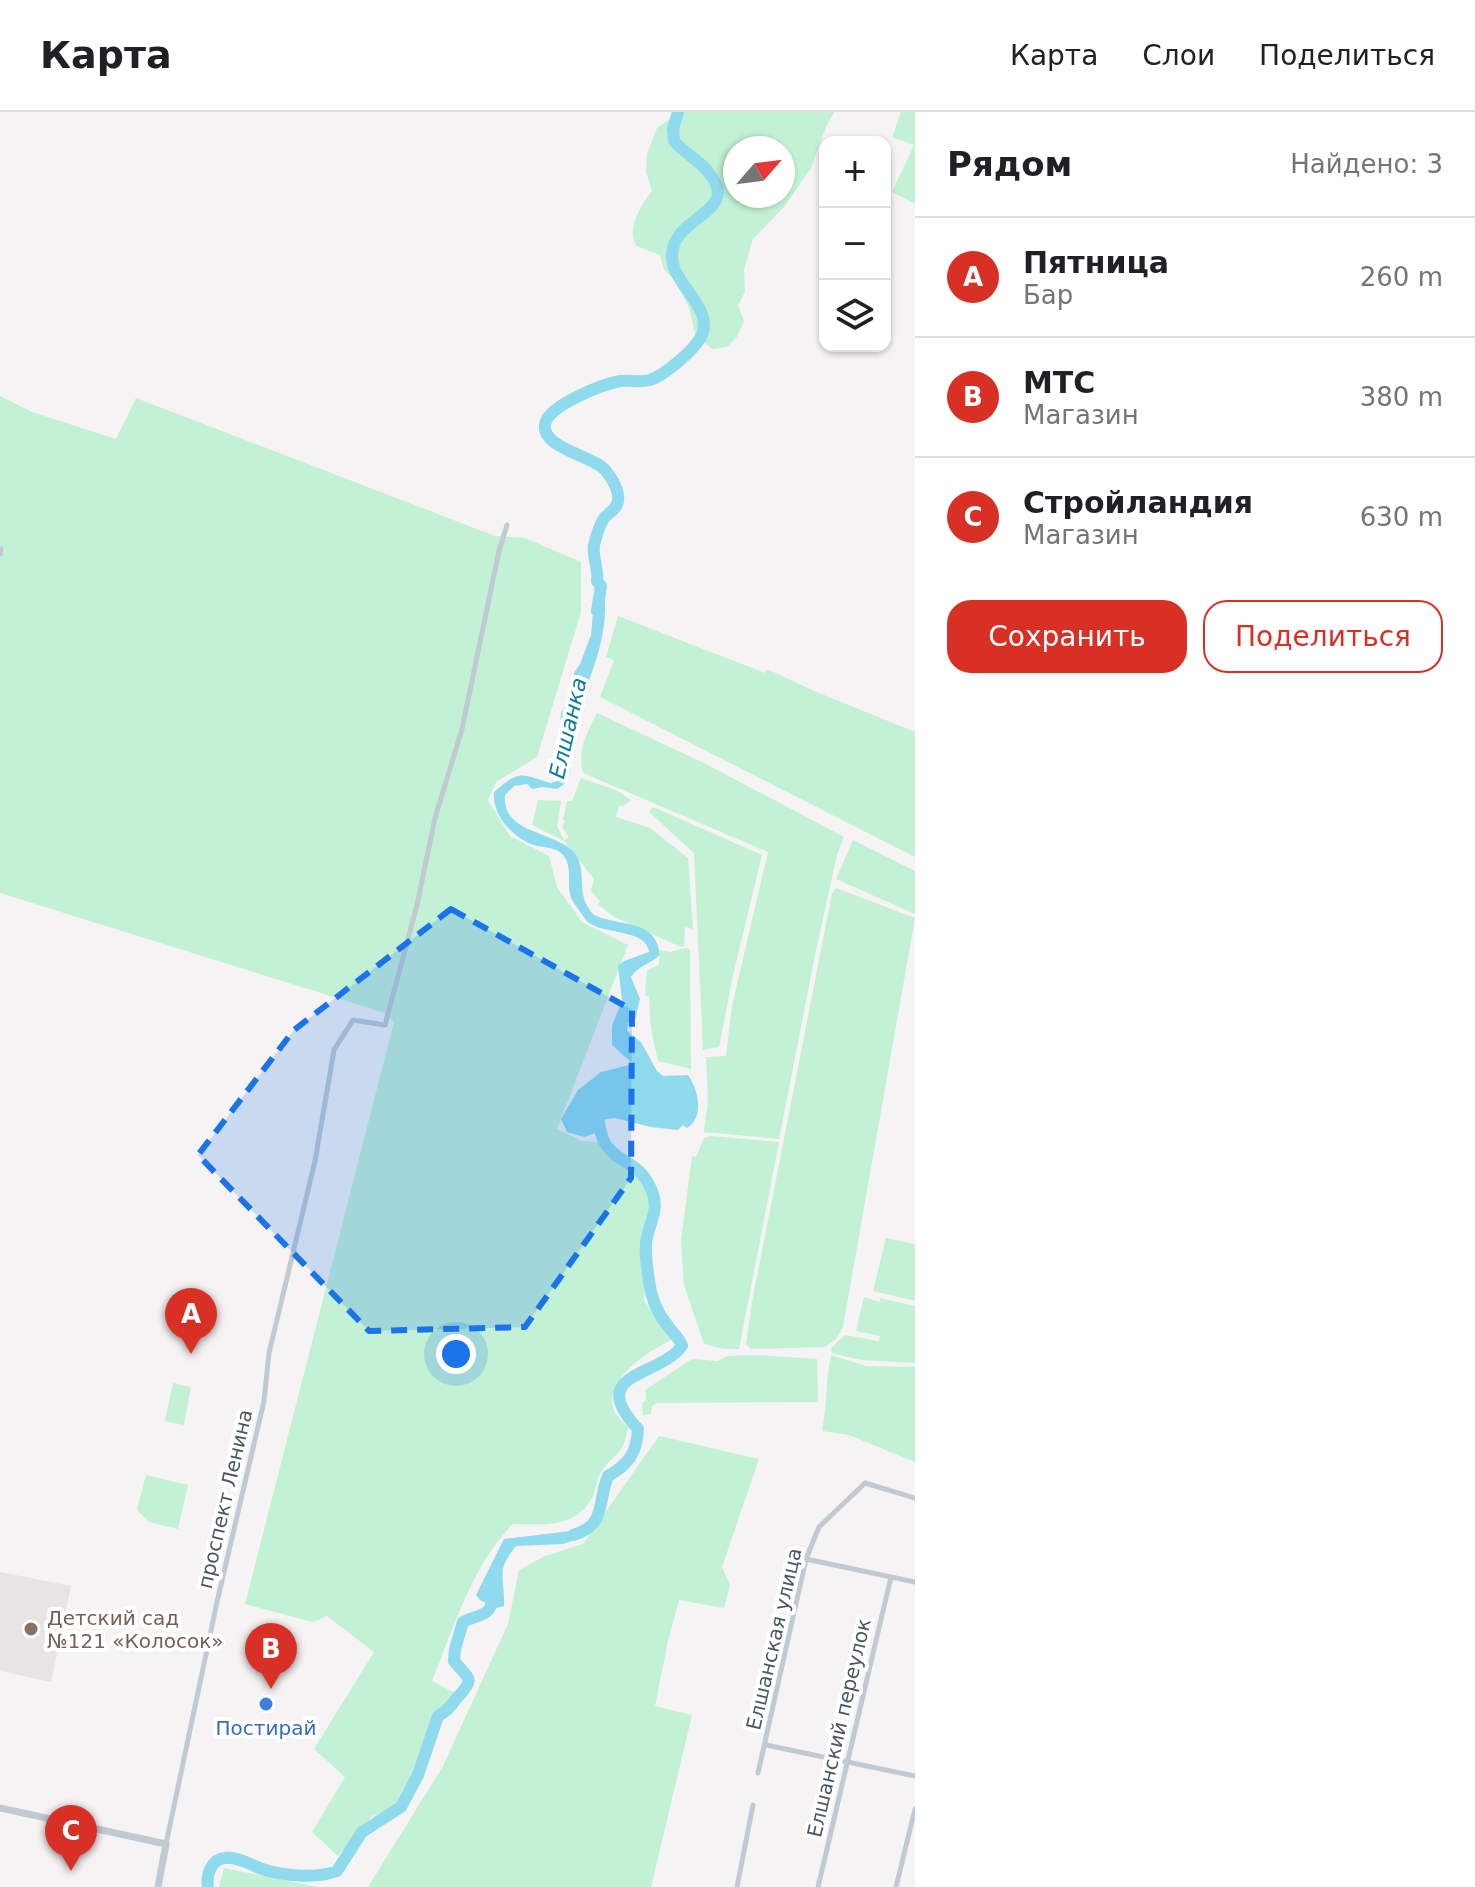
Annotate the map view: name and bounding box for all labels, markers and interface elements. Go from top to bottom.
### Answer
text: Карта [40,33,172,77]
text: Карта [1010,39,1098,72]
text: Слои [1142,39,1215,72]
text: Поделиться [1259,39,1435,72]
north arrow [723,136,795,208]
map controls [819,136,891,352]
button: + [819,136,891,208]
text: Рядом [947,144,1072,184]
text: Найдено: 3 [1290,149,1443,179]
button: − [819,208,891,280]
text: Пятница [1023,245,1169,280]
text: A [963,262,983,292]
text: 260 m [1360,262,1443,292]
button: layers [819,280,891,352]
text: Бар [1023,280,1073,310]
text: МТС [1023,365,1095,400]
text: B [963,382,983,412]
text: 380 m [1360,382,1443,412]
text: Магазин [1023,400,1139,430]
text: Стройландия [1023,485,1253,520]
text: C [963,502,983,532]
text: 630 m [1360,502,1443,532]
text: Магазин [1023,520,1139,550]
button: Сохранить [947,600,1187,673]
button: Поделиться [1203,600,1443,673]
water label: Елшанка [544,675,592,781]
pin: A [165,1288,217,1354]
your location [436,1334,476,1374]
street label: проспект Ленина [193,1407,257,1591]
street label: Елшанская улица [741,1546,807,1732]
place label: Детский сад №121 «Колосок» [47,1606,224,1653]
street label: Елшанский переулок [802,1616,876,1840]
marker: Детский сад №121 «Колосок» [22,1620,40,1638]
pin: B [245,1623,297,1689]
marker: Постирай [257,1695,275,1713]
place label: Постирай [216,1716,316,1740]
pin: C [45,1805,97,1871]

